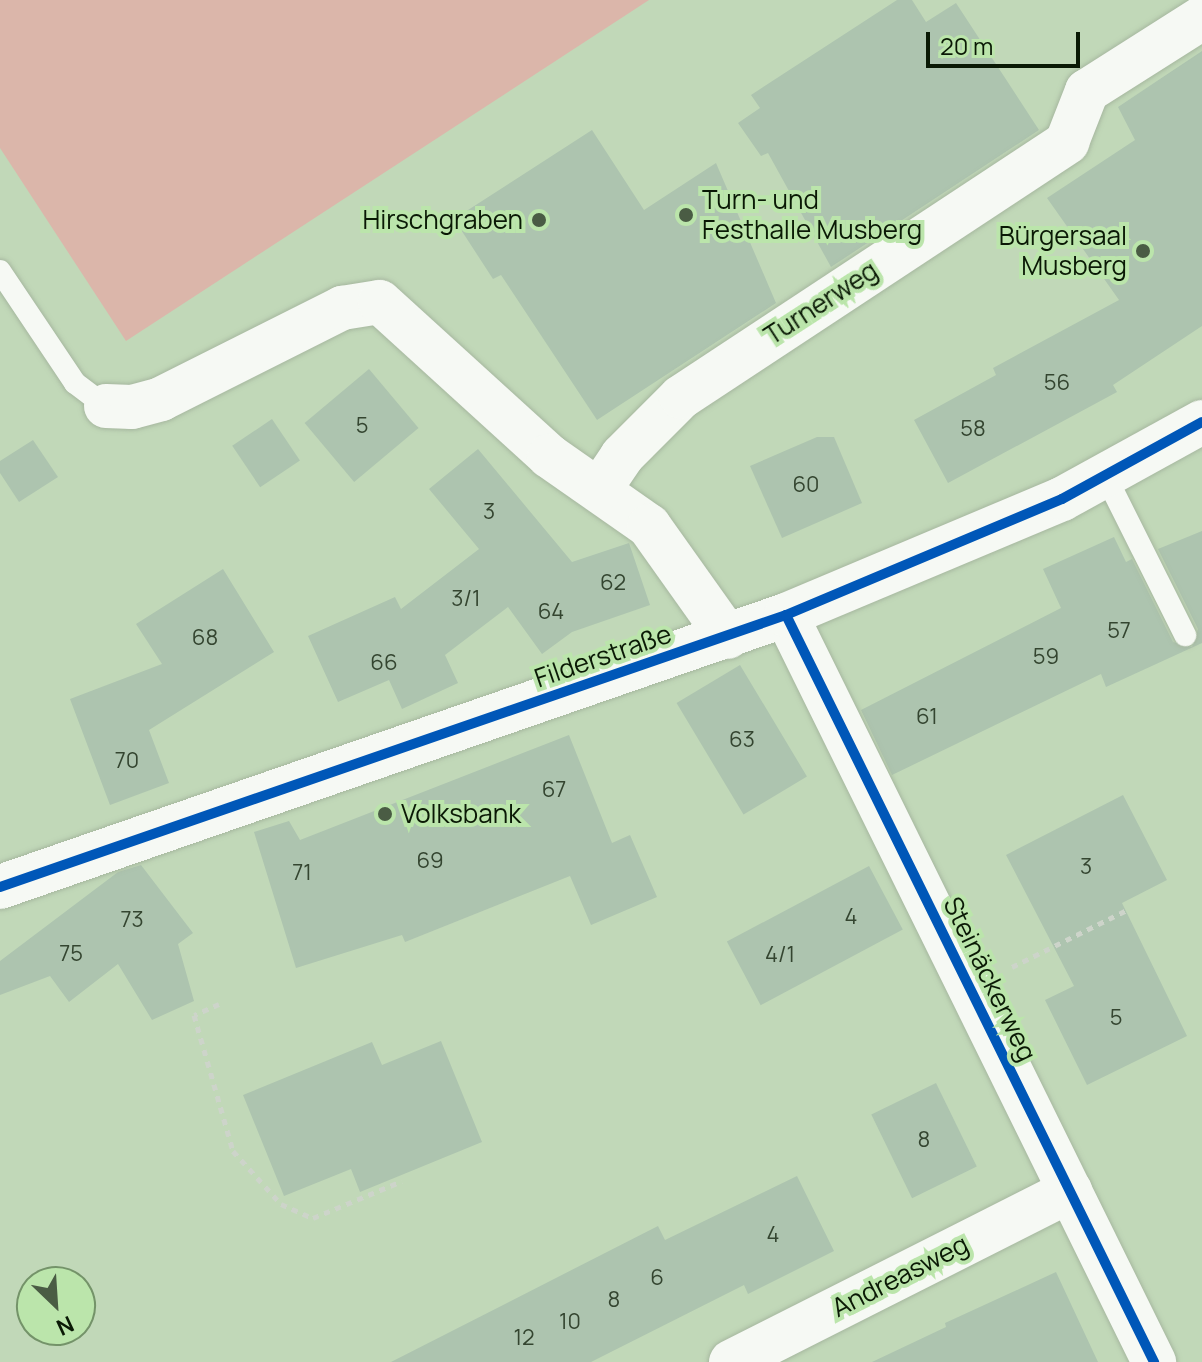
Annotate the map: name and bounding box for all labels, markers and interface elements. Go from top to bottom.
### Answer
scale bar [930,16,1084,66]
text: 20 m [940,29,993,62]
place label: Turn- und Festhalle Musberg [702,184,922,246]
place label: Hirschgraben [362,204,523,236]
marker: Turn- und Festhalle Musberg [677,206,695,224]
marker: Hirschgraben [530,211,548,229]
place label: Bürgersaal Musberg [999,220,1127,282]
marker: Bürgersaal Musberg [1134,242,1152,260]
street label: Turnerweg [758,255,884,351]
house number: 56 [1044,370,1070,396]
house number: 5 [356,413,368,439]
house number: 58 [960,416,986,442]
house number: 60 [792,472,820,498]
house number: 3 [483,499,495,525]
house number: 62 [600,570,626,596]
house number: 3/1 [451,586,481,612]
house number: 64 [538,599,564,625]
street label: Filderstraße [530,618,676,694]
house number: 57 [1107,618,1131,644]
house number: 68 [192,625,218,651]
house number: 59 [1033,644,1059,670]
house number: 66 [370,650,398,676]
house number: 61 [916,704,938,730]
house number: 63 [729,727,755,753]
house number: 70 [115,748,139,774]
house number: 67 [542,777,566,803]
place label: Volksbank [401,798,521,830]
marker: Volksbank [376,805,394,823]
house number: 69 [416,848,444,874]
house number: 3 [1080,854,1092,880]
house number: 71 [292,860,312,886]
street label: Steinäckerweg [937,892,1043,1066]
house number: 4 [845,904,857,930]
house number: 73 [120,907,144,933]
house number: 75 [59,941,83,967]
house number: 4/1 [765,942,795,968]
house number: 5 [1110,1005,1122,1031]
house number: 8 [918,1127,930,1153]
house number: 4 [767,1222,779,1248]
street label: Andreasweg [827,1228,973,1324]
house number: 6 [650,1265,664,1291]
north arrow [16,1266,96,1346]
house number: 8 [608,1287,620,1313]
text: N [52,1309,79,1343]
house number: 10 [559,1309,581,1335]
house number: 12 [513,1325,535,1351]

